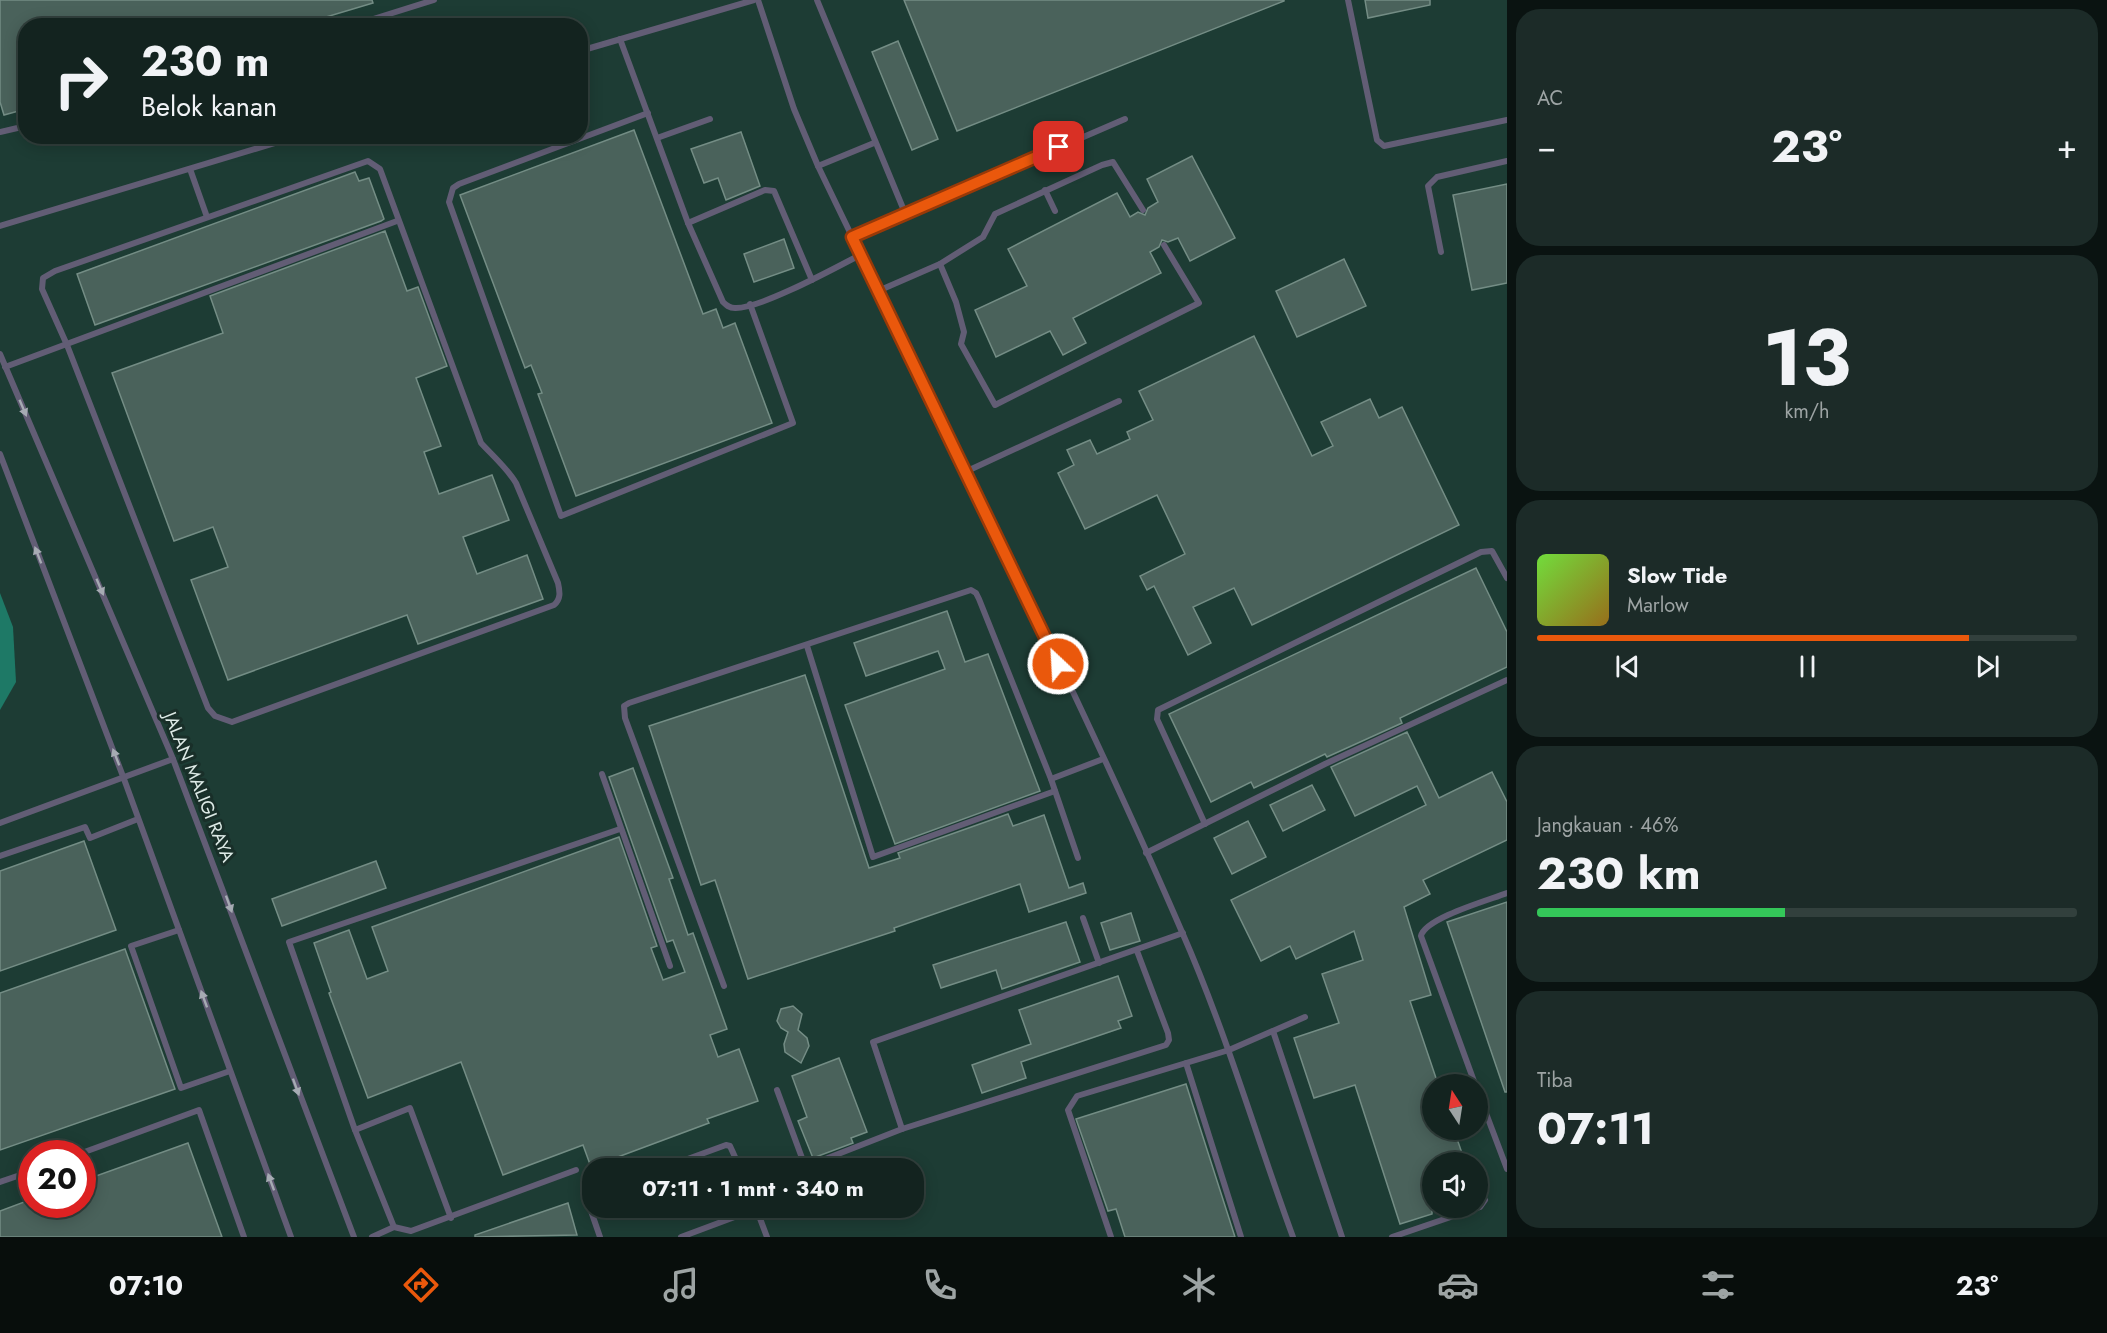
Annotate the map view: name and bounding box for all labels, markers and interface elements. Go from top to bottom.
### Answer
text: 230 m [141,31,269,92]
icon: right [42,42,120,120]
text: AC [1537,84,1563,113]
text: Belok kanan [141,87,277,126]
text: 23° [1771,114,1842,179]
pin [1033,121,1084,172]
text: − [1537,123,1556,170]
text: + [2057,123,2077,170]
icon: arrive [1042,130,1075,163]
text: 13 [1763,302,1851,414]
text: km/h [1784,397,1830,426]
one-way arrow [18,400,28,418]
one-way arrow [33,546,43,564]
text: Slow Tide [1627,559,1727,591]
one-way arrow [95,579,104,596]
text: Marlow [1627,591,1689,620]
position arrow [1026,632,1090,696]
icon: previous [1611,650,1644,683]
icon: pause [1791,650,1824,683]
icon: next [1971,650,2004,683]
street label: JALAN MALIGI RAYA [156,706,241,866]
one-way arrow [110,747,120,765]
text: Jangkauan · 46% [1537,811,1679,840]
text: 230 km [1537,841,1701,906]
one-way arrow [225,895,235,913]
one-way arrow [199,990,209,1008]
text: Tiba [1537,1066,1573,1095]
north arrow [1422,1074,1488,1140]
map controls [1422,1074,1488,1218]
one-way arrow [292,1078,302,1096]
text: 07:11 [1537,1096,1654,1161]
speed limit sign: 20 [18,1140,96,1218]
button: sound [1422,1152,1488,1218]
text: 07:11 · 1 mnt · 340 m [642,1172,864,1204]
one-way arrow [266,1173,276,1191]
icon: directions [400,1264,442,1306]
icon: music [660,1264,702,1306]
icon: phone [919,1264,961,1306]
icon: climate [1178,1264,1220,1306]
icon: car [1437,1264,1479,1306]
icon: filters [1697,1264,1739,1306]
text: 07:10 [109,1266,183,1305]
text: 23° [1956,1266,1998,1305]

